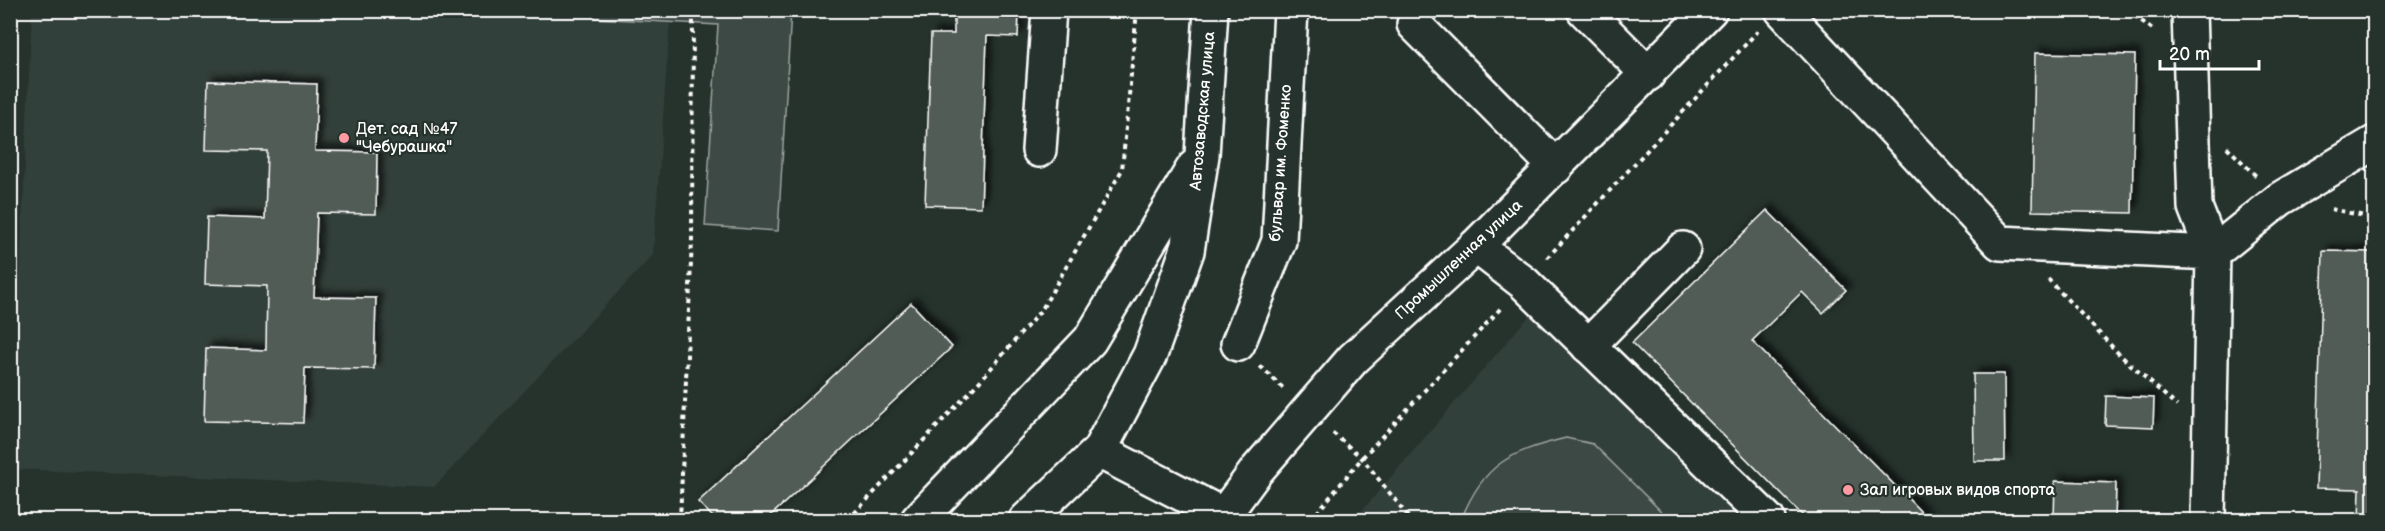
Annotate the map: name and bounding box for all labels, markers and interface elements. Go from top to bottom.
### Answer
street label: Автозаводская улица [1186,30,1219,192]
scale bar [2160,33,2259,71]
text: 20 m [2169,44,2210,65]
street label: бульвар им. Фоменко [1266,84,1296,242]
place label: Дет. сад №47 "Чебурашка" [356,120,457,157]
marker: Дет. сад №47 "Чебурашка" [337,131,351,145]
street label: Промышленная улица [1392,196,1527,324]
place label: Зал игровых видов спорта [1860,481,2056,500]
marker: Зал игровых видов спорта [1841,483,1855,497]

